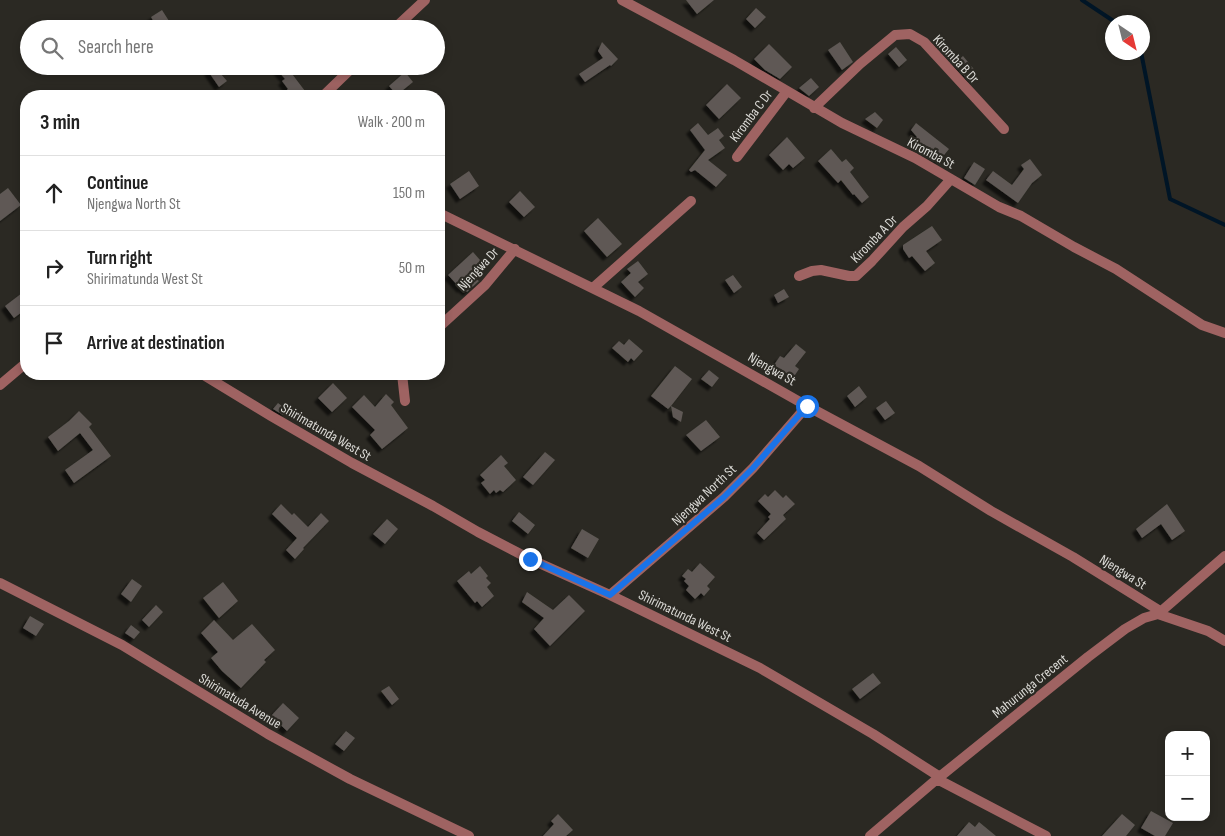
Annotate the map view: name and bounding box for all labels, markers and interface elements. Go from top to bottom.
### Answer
north arrow [1105,15,1150,60]
search box [20,20,445,75]
street label: Kiromba B Dr [929,31,983,87]
icon: search [38,34,66,62]
text: Search here [78,36,154,59]
street label: Kiromba C Dr [726,87,776,145]
text: 3 min [40,110,80,135]
text: Walk · 200 m [358,113,425,132]
street label: Kiromba St [904,133,958,173]
text: Continue [87,172,148,195]
icon: ahead [40,179,68,207]
text: 150 m [393,184,425,203]
text: Njengwa North St [87,195,181,214]
street label: Kiromba A Dr [847,211,901,267]
street label: Njengwa Dr [454,244,502,294]
text: Turn right [87,247,152,270]
icon: right [40,254,68,282]
text: 50 m [399,259,425,278]
text: Shirimatunda West St [87,270,203,289]
icon: arrive [40,329,68,357]
text: Arrive at destination [87,332,225,355]
street label: Njengwa St [745,349,799,389]
route start [796,395,819,418]
street label: Shirimatunda West St [278,399,374,465]
street label: Njengwa North St [668,461,740,529]
route end [519,548,542,571]
street label: Njengwa St [1096,551,1150,593]
street label: Shirimatunda West St [636,586,734,646]
street label: Mahurunga Crecent [989,650,1071,722]
street label: Shirimatuda Avenue [196,670,284,732]
map controls [1165,731,1210,821]
button: + [1165,731,1210,776]
button: − [1165,776,1210,821]

